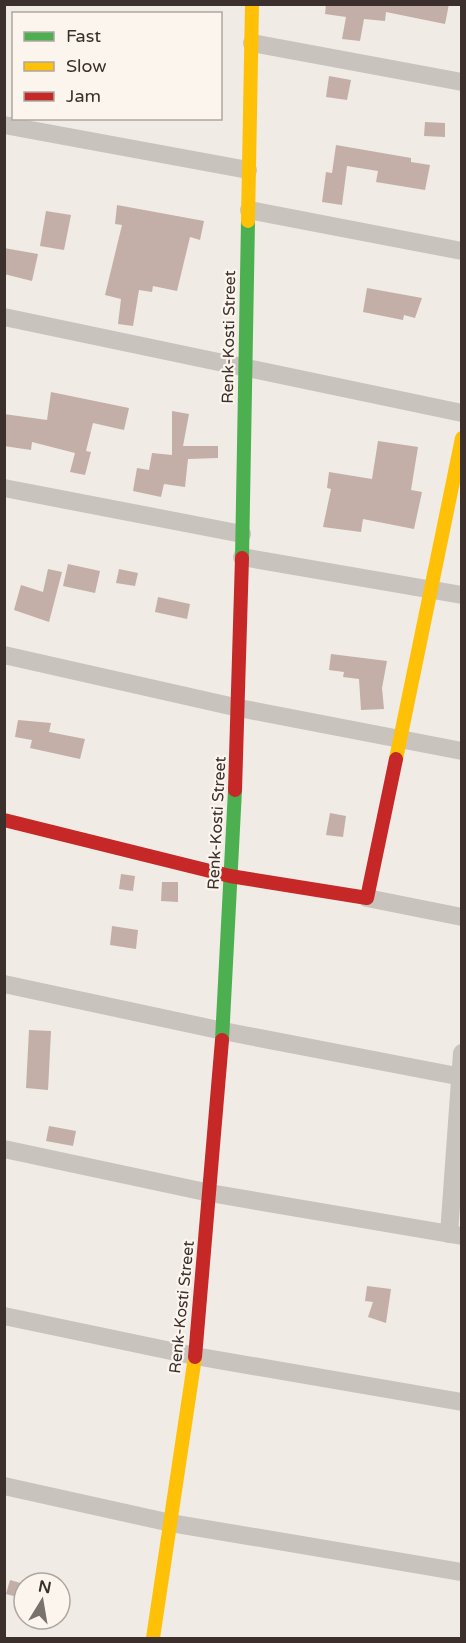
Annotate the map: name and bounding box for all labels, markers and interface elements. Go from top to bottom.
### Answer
legend [12,12,222,120]
text: Fast [66,25,101,47]
text: Slow [66,55,107,77]
text: Jam [66,85,101,107]
street label: Renk-Kosti Street [218,270,240,404]
street label: Renk-Kosti Street [204,756,230,890]
street label: Renk-Kosti Street [165,1240,199,1374]
north arrow [12,1571,72,1631]
text: N [36,1576,53,1598]

